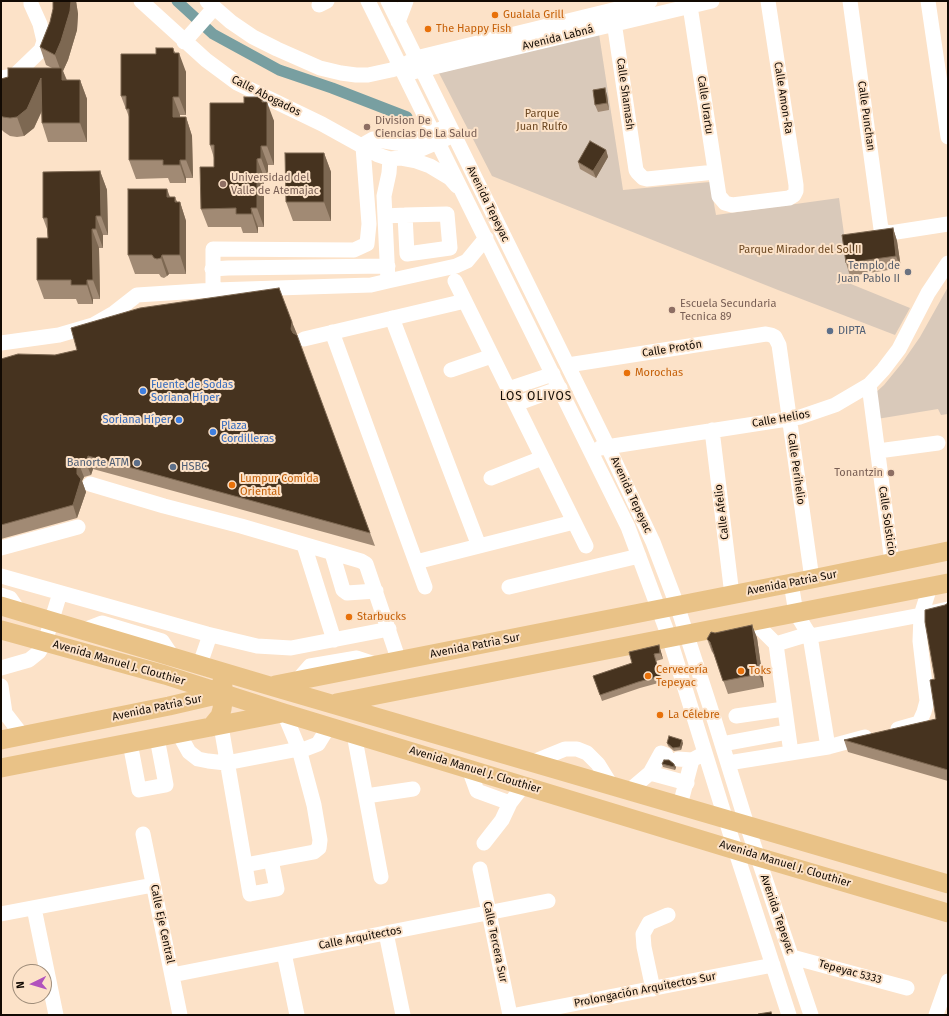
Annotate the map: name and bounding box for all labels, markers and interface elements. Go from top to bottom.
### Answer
place label: Gualala Grill [503,8,564,22]
marker: Gualala Grill [490,10,500,20]
place label: The Happy Fish [436,22,512,36]
street label: Avenida Labná [521,23,595,53]
marker: The Happy Fish [423,24,433,34]
street label: Calle Shamash [613,57,637,131]
street label: Calle Amon-Ra [771,61,795,135]
street label: Calle Abogados [229,73,303,119]
street label: Calle Urartu [694,75,716,135]
street label: Calle Punchan [855,80,877,152]
park label: Parque Juan Rulfo [516,107,568,133]
place label: Division De Ciencias De La Salud [375,114,477,140]
marker: Division De Ciencias De La Salud [362,122,372,132]
street label: Avenida Tepeyac [464,164,512,244]
place label: Universidad del Valle de Atemajac [231,171,319,197]
marker: Universidad del Valle de Atemajac [218,179,228,189]
park label: Parque Mirador del Sol II [738,243,862,257]
place label: Templo de Juan Pablo II [838,259,900,285]
marker: Templo de Juan Pablo II [903,267,913,277]
place label: Escuela Secundaria Tecnica 89 [680,297,776,323]
marker: Escuela Secundaria Tecnica 89 [667,305,677,315]
place label: DIPTA [838,324,866,338]
marker: DIPTA [825,326,835,336]
street label: Calle Protón [641,338,703,360]
place label: Morochas [635,366,683,380]
marker: Morochas [622,368,632,378]
place label: Fuente de Sodas Soriana Híper [151,378,233,404]
marker: Fuente de Sodas Soriana Híper [138,386,148,396]
district label: LOS OLIVOS [500,390,572,404]
street label: Calle Helios [751,407,811,431]
place label: Soriana Híper [102,413,171,427]
marker: Soriana Híper [174,415,184,425]
place label: Plaza Cordilleras [221,419,274,445]
marker: Plaza Cordilleras [208,427,218,437]
street label: Calle Perihelio [784,433,808,505]
street label: Avenida Tepeyac [608,455,654,535]
place label: Banorte ATM [67,456,129,470]
marker: Banorte ATM [132,458,142,468]
place label: HSBC [181,460,207,474]
marker: HSBC [168,462,178,472]
place label: Tonantzin [834,466,883,480]
marker: Tonantzin [886,468,896,478]
place label: Lumpur Comida Oriental [240,472,319,498]
marker: Lumpur Comida Oriental [227,480,237,490]
street label: Calle Afelio [712,483,732,541]
street label: Calle Solsticio [876,485,898,557]
street label: Avenida Patria Sur [746,568,838,598]
place label: Starbucks [357,610,406,624]
marker: Starbucks [344,612,354,622]
street label: Avenida Patria Sur [429,631,521,661]
street label: Avenida Manuel J. Clouthier [51,638,187,688]
place label: Cervecería Tepeyac [656,663,708,689]
place label: Toks [749,664,771,678]
marker: Toks [736,666,746,676]
marker: Cervecería Tepeyac [643,671,653,681]
street label: Avenida Patria Sur [111,692,203,724]
place label: La Célebre [668,708,720,722]
marker: La Célebre [655,710,665,720]
street label: Avenida Manuel J. Clouthier [408,744,542,796]
street label: Avenida Manuel J. Clouthier [718,838,852,890]
street label: Avenida Tepeyac [757,873,797,955]
street label: Calle Eje Central [147,883,177,965]
street label: Calle Tercera Sur [480,900,510,984]
street label: Calle Arquitectos [318,924,402,952]
street label: Tepeyac 5333 [817,957,883,987]
north arrow [12,964,52,1004]
street label: Prolongación Arquitectos Sur [573,970,717,1010]
text: N [14,981,27,989]

